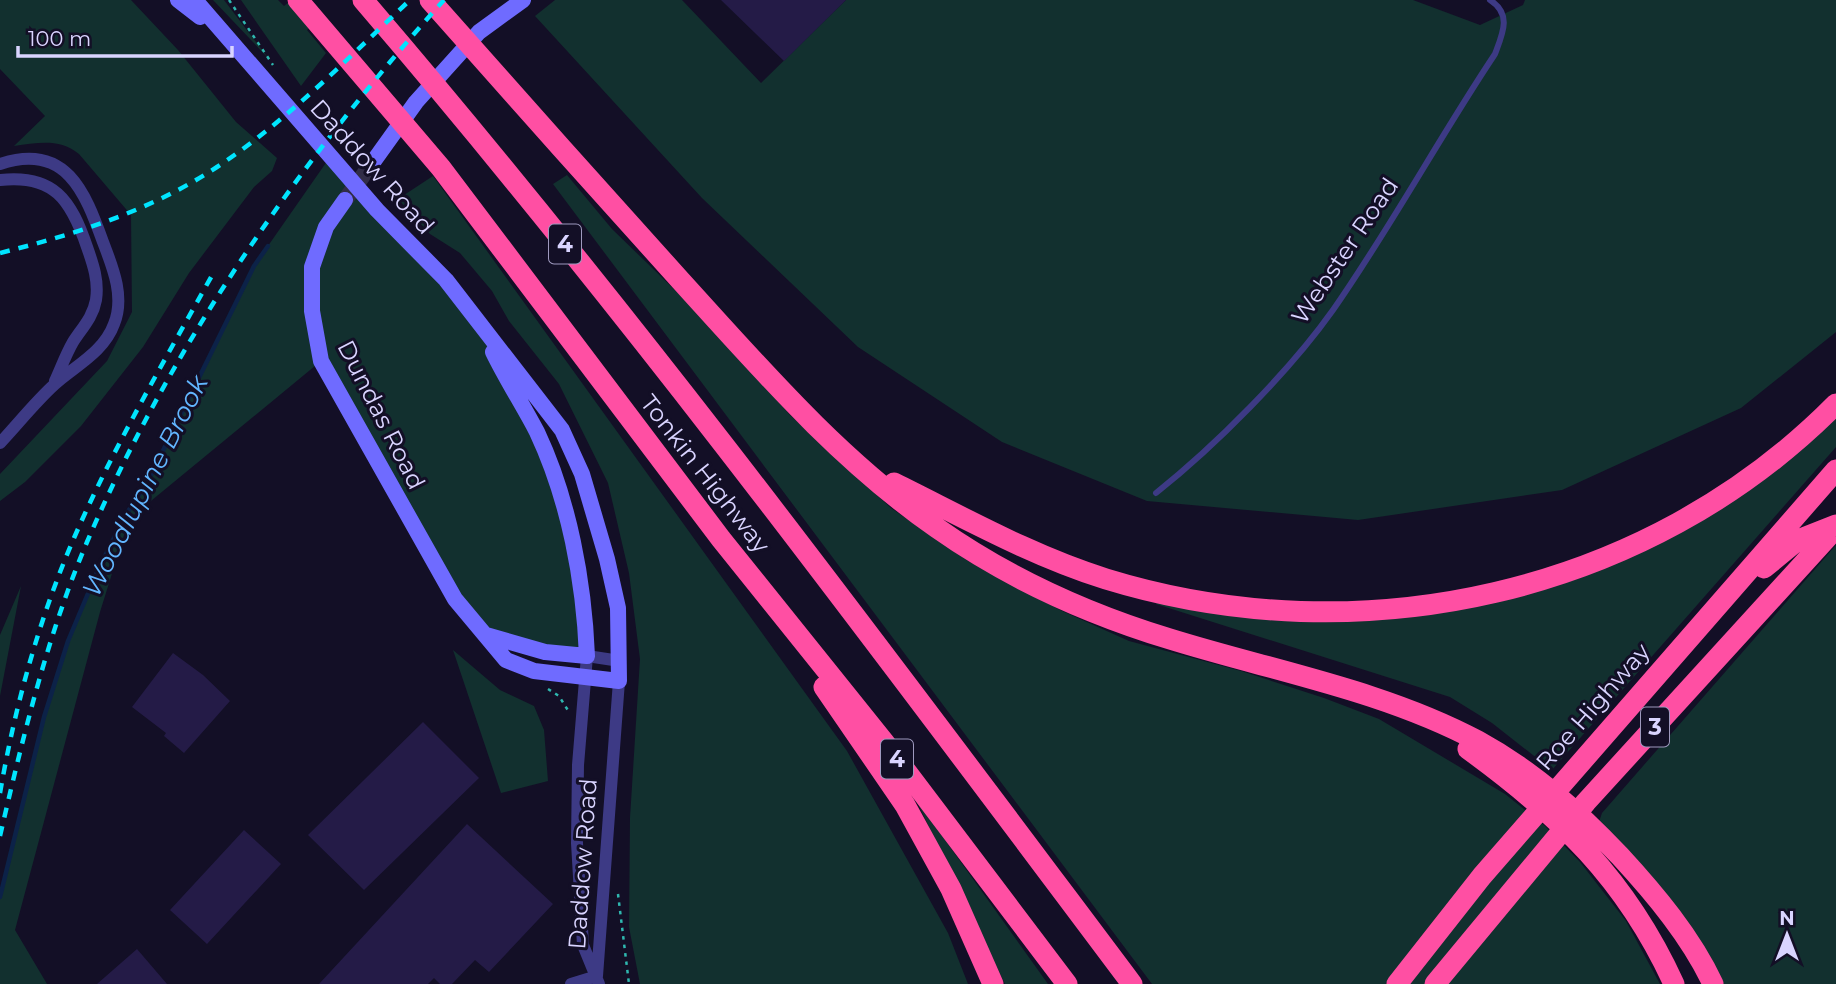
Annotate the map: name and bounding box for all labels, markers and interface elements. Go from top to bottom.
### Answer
scale bar [18,14,231,58]
text: 100 m [28,26,91,51]
street label: Daddow Road [304,93,440,240]
street label: Webster Road [1285,172,1404,329]
road number: 4 [549,224,581,264]
street label: Dundas Road [331,335,431,494]
water label: Woodlupine Brook [75,369,215,602]
street label: Tonkin Highway [635,389,776,559]
street label: Roe Highway [1530,637,1656,776]
road number: 3 [1641,708,1669,747]
road number: 4 [881,740,913,778]
street label: Daddow Road [562,777,603,950]
north arrow [1752,900,1822,970]
text: N [1779,907,1795,930]

